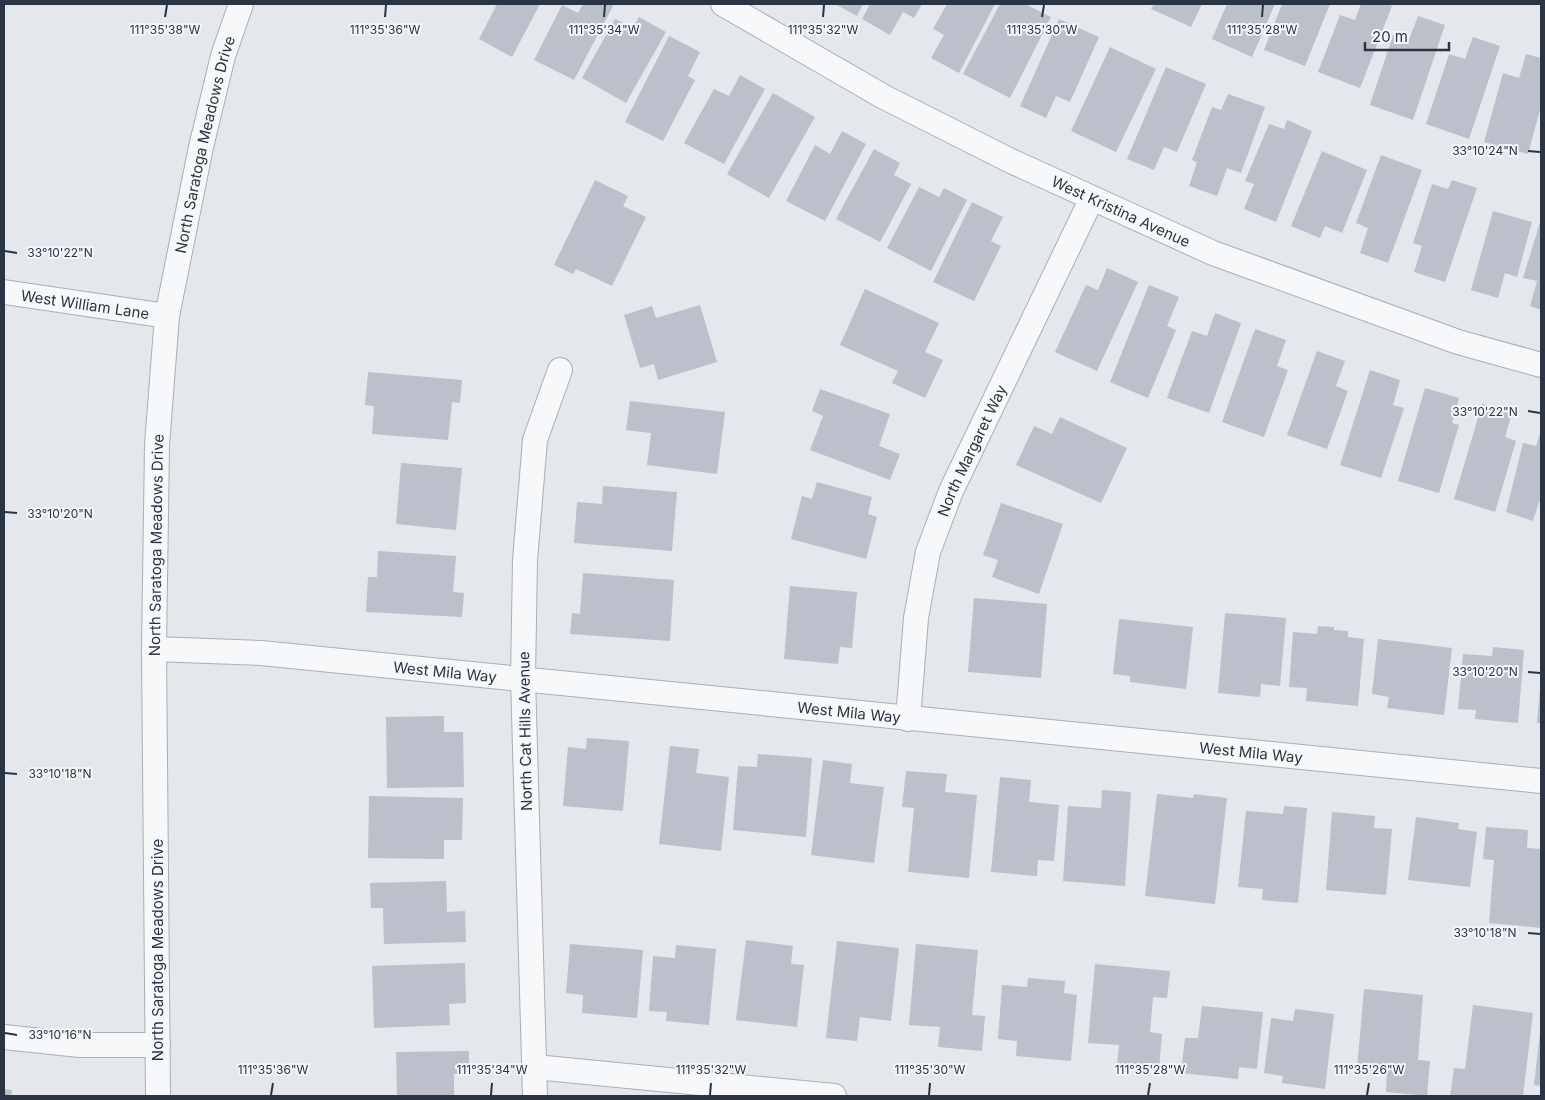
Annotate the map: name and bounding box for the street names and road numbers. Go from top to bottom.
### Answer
street label: North Saratoga Meadows Drive [170,33,239,255]
street label: West Kristina Avenue [1049,171,1193,251]
street label: West William Lane [20,285,151,323]
street label: North Margaret Way [933,381,1011,519]
street label: North Saratoga Meadows Drive [144,433,167,656]
street label: North Cat Hills Avenue [514,651,536,811]
street label: West Mila Way [392,657,498,686]
street label: West Mila Way [796,697,902,726]
street label: West Mila Way [1198,737,1304,767]
street label: North Saratoga Meadows Drive [148,839,167,1061]

